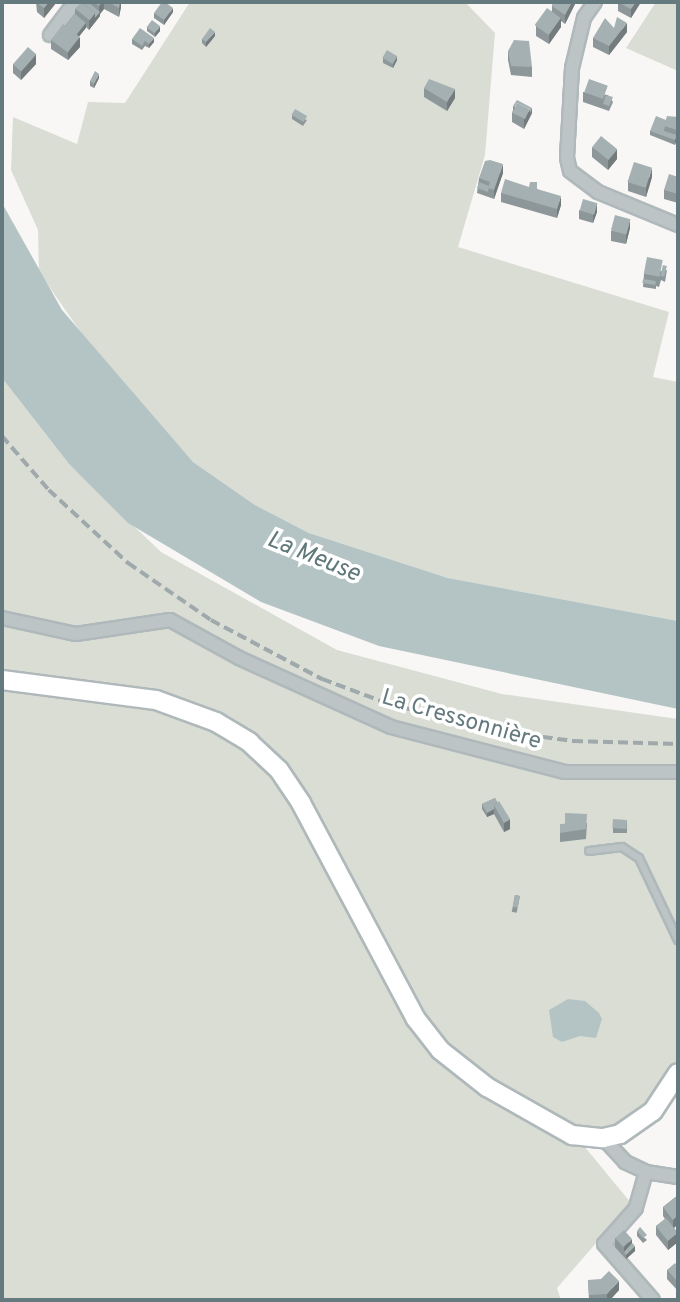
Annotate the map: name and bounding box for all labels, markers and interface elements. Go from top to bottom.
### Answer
water label: La Meuse [262,526,364,590]
street label: La Cressonnière [378,685,544,757]

